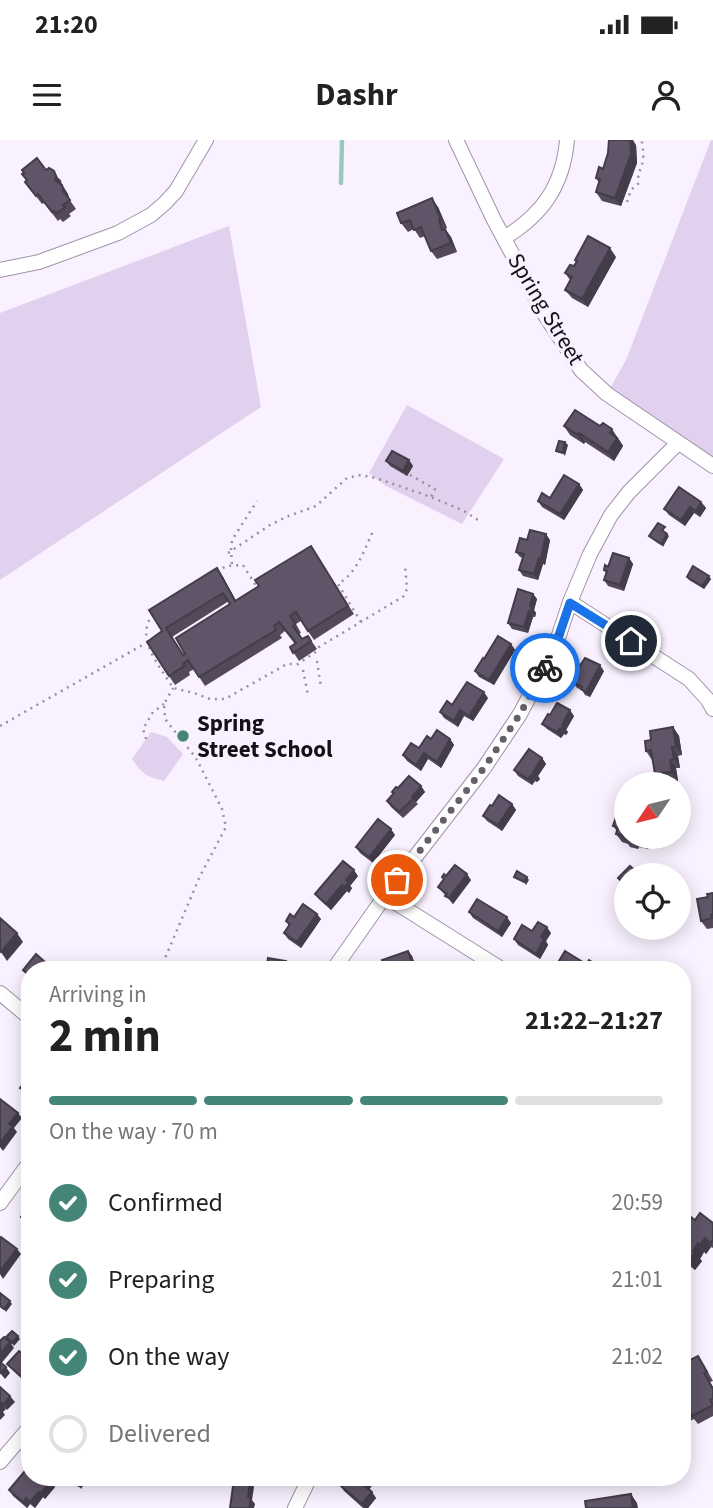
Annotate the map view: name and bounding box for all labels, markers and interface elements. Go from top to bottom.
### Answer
text: 21:20 [35,6,98,43]
text: Dashr [315,72,398,118]
icon: menu [28,76,66,114]
icon: person [647,76,685,114]
street label: Spring Street [500,247,592,371]
pin [601,611,661,671]
icon: home [612,622,650,660]
courier [510,633,580,703]
icon: bike [526,649,564,687]
place label: Spring Street School [197,707,333,766]
marker: Spring Street School [175,728,191,744]
north arrow [614,772,691,849]
map controls [614,772,691,940]
pin [367,850,427,910]
icon: bag [378,861,416,899]
button: locate [614,863,691,940]
text: Arriving in [49,978,147,1011]
text: 21:22–21:27 [525,1002,663,1039]
text: 2 min [49,1004,161,1069]
text: On the way · 70 m [49,1115,218,1148]
icon: check [49,1184,87,1222]
text: Confirmed [108,1184,223,1221]
text: 20:59 [612,1186,663,1219]
icon: check [49,1261,87,1299]
text: Preparing [108,1261,214,1298]
text: 21:01 [612,1263,663,1296]
icon: check [49,1338,87,1376]
text: On the way [108,1338,229,1375]
text: 21:02 [612,1340,663,1373]
text: Delivered [108,1415,211,1452]

